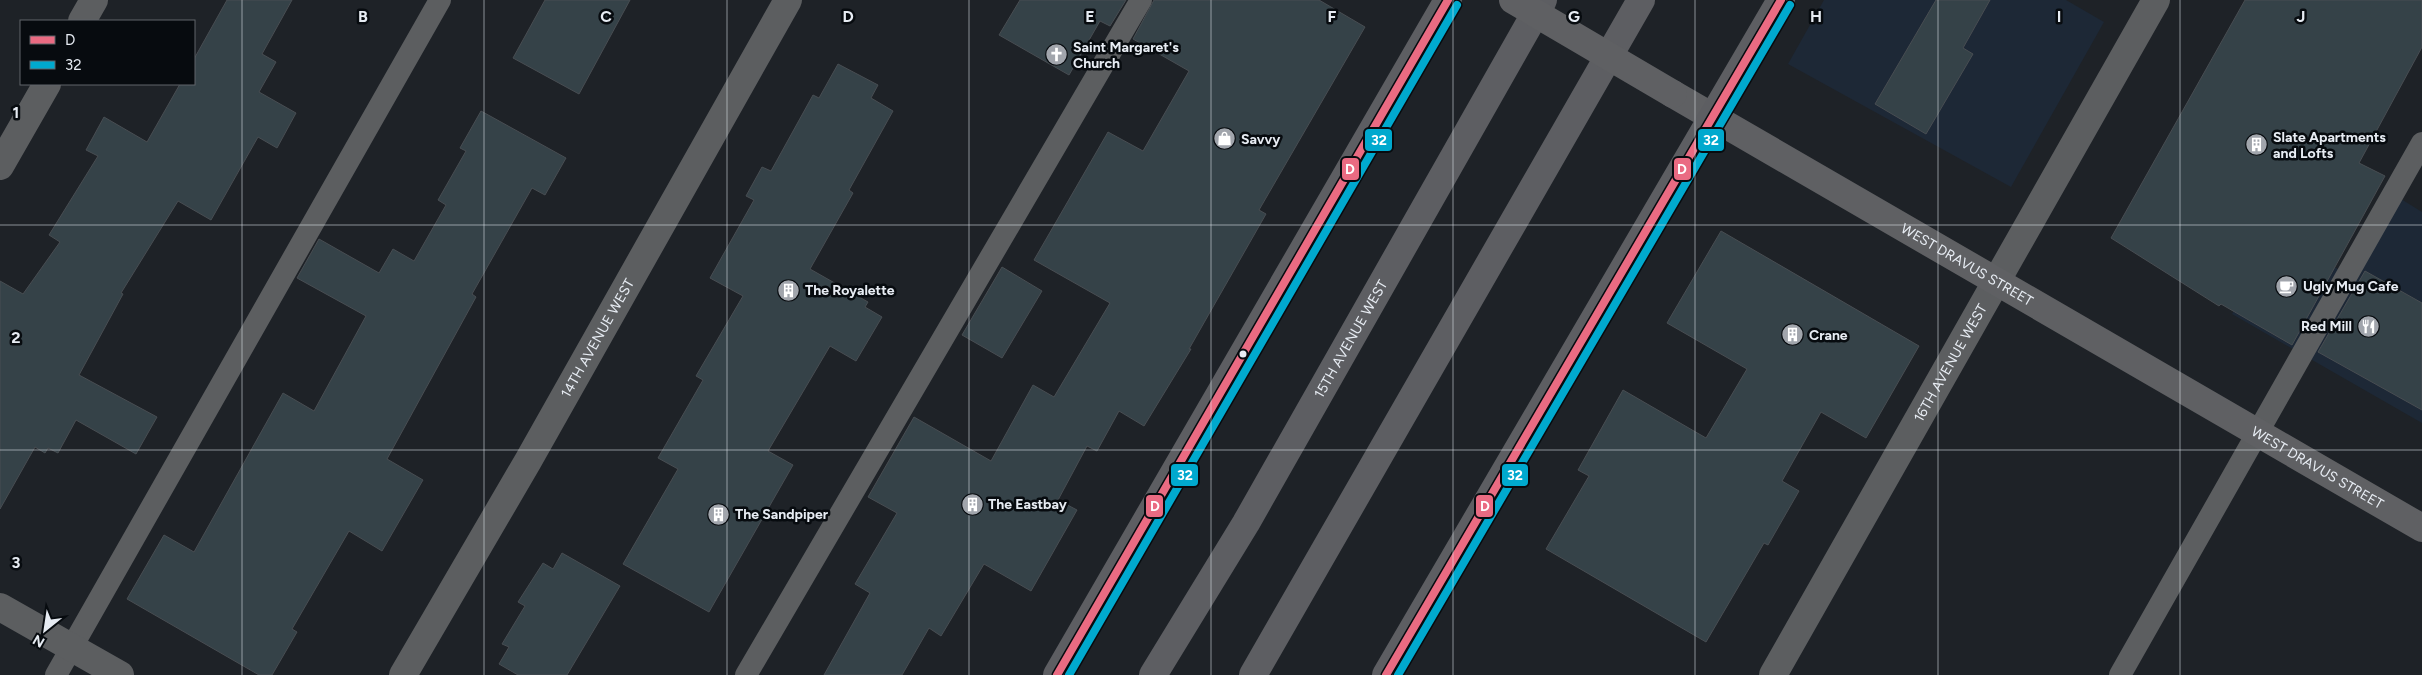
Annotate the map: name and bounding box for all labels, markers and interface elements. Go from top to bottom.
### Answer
text: B [358,7,368,26]
text: C [600,7,612,26]
text: D [842,7,854,26]
text: E [1085,7,1095,26]
text: F [1328,7,1337,26]
text: G [1568,7,1580,26]
text: H [1810,7,1822,26]
text: I [2057,7,2061,26]
text: J [2297,7,2305,26]
legend [20,20,195,85]
text: D [65,31,75,49]
place label: Saint Margaret's Church [1073,39,1179,72]
church icon: Saint Margaret's Church [1045,43,1069,67]
text: 32 [65,56,82,74]
text: 1 [13,103,19,122]
shop icon: Savvy [1213,127,1237,151]
line badge: 32 [1364,128,1393,152]
line badge: 32 [1697,128,1725,152]
place label: Slate Apartments and Lofts [2273,129,2386,162]
place label: Savvy [1241,131,1281,148]
text: 32 [1371,132,1387,149]
text: 32 [1703,132,1719,149]
building icon: Slate Apartments and Lofts [2245,133,2269,157]
line badge: D [1341,157,1360,181]
line badge: D [1673,157,1692,181]
text: D [1345,161,1355,178]
text: D [1677,161,1687,178]
street label: WEST DRAVUS STREET [1898,220,2037,310]
cafe icon: Ugly Mug Cafe [2275,274,2299,298]
street label: 14TH AVENUE WEST [557,275,638,400]
street label: 15TH AVENUE WEST [1310,277,1391,401]
building icon: The Royalette [777,278,801,302]
place label: Ugly Mug Cafe [2303,278,2399,295]
place label: The Royalette [805,282,895,299]
street label: 16TH AVENUE WEST [1910,301,1990,425]
restaurant icon: Red Mill [2356,314,2380,338]
place label: Red Mill [2301,318,2352,335]
building icon: Crane [1781,323,1805,347]
place label: Crane [1809,327,1848,344]
text: 2 [11,328,21,347]
unlabelled marker [1238,349,1248,359]
street label: WEST DRAVUS STREET [2248,423,2387,513]
line badge: 32 [1170,463,1199,487]
line badge: 32 [1501,463,1529,487]
text: 32 [1177,467,1193,484]
text: 32 [1507,467,1523,484]
building icon: The Eastbay [960,492,984,516]
line badge: D [1145,494,1164,518]
line badge: D [1475,494,1494,518]
place label: The Eastbay [988,496,1068,513]
text: D [1150,498,1160,515]
text: D [1480,498,1490,515]
building icon: The Sandpiper [707,502,731,526]
place label: The Sandpiper [735,506,829,523]
text: 3 [12,553,21,572]
north arrow [20,605,70,655]
text: N [30,631,48,651]

